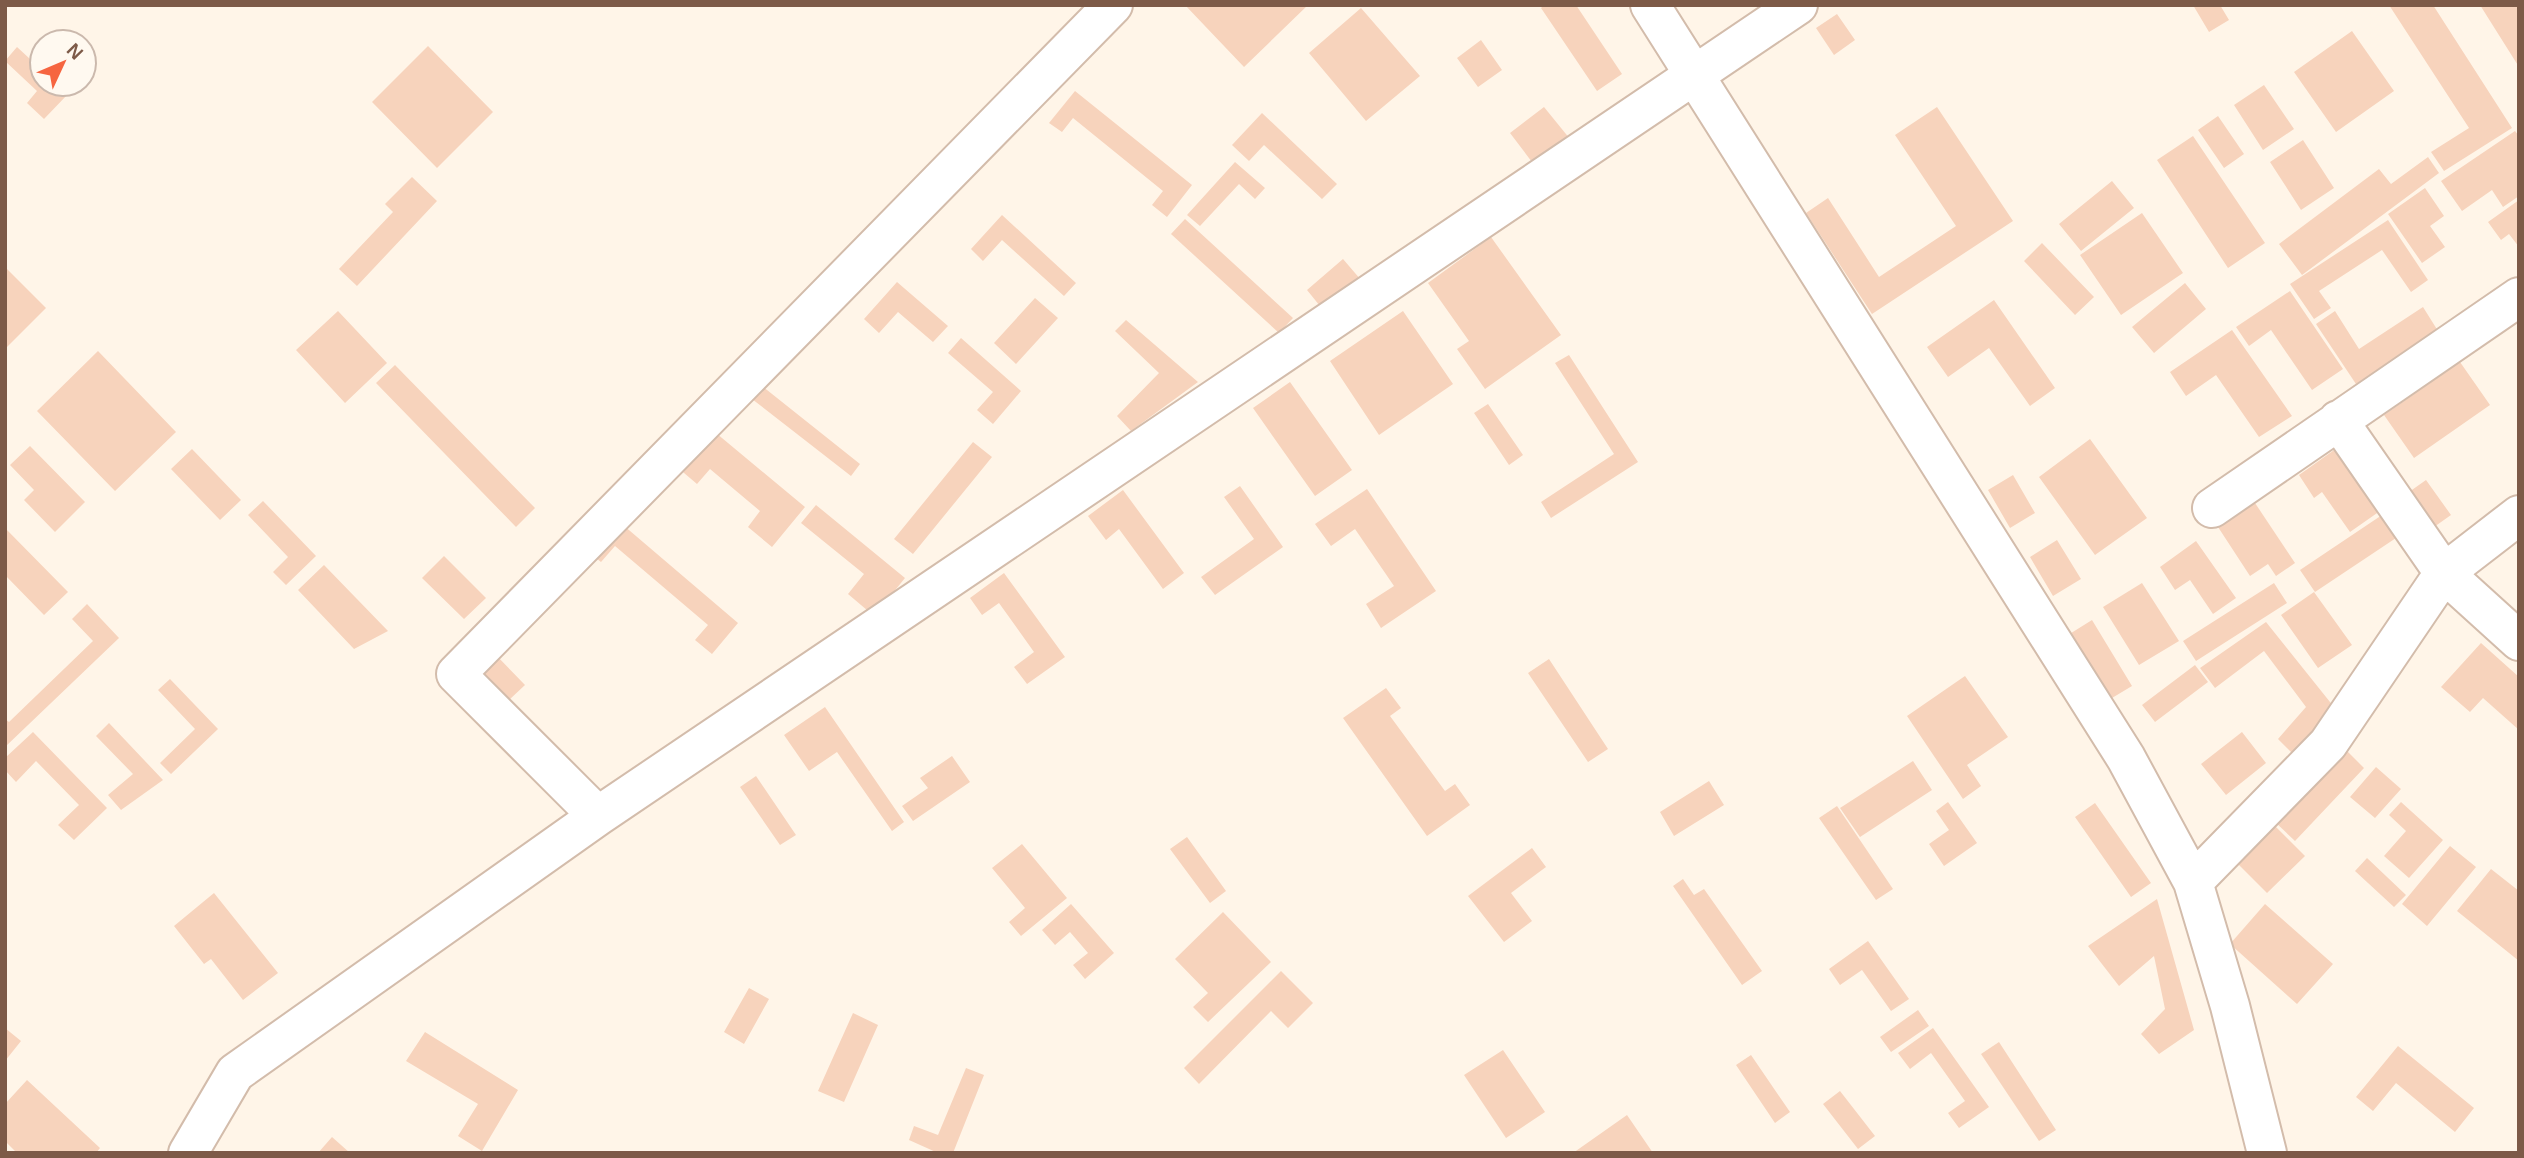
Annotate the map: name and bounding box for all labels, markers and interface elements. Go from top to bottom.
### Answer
north arrow [28,28,98,98]
text: N [63,39,87,64]

